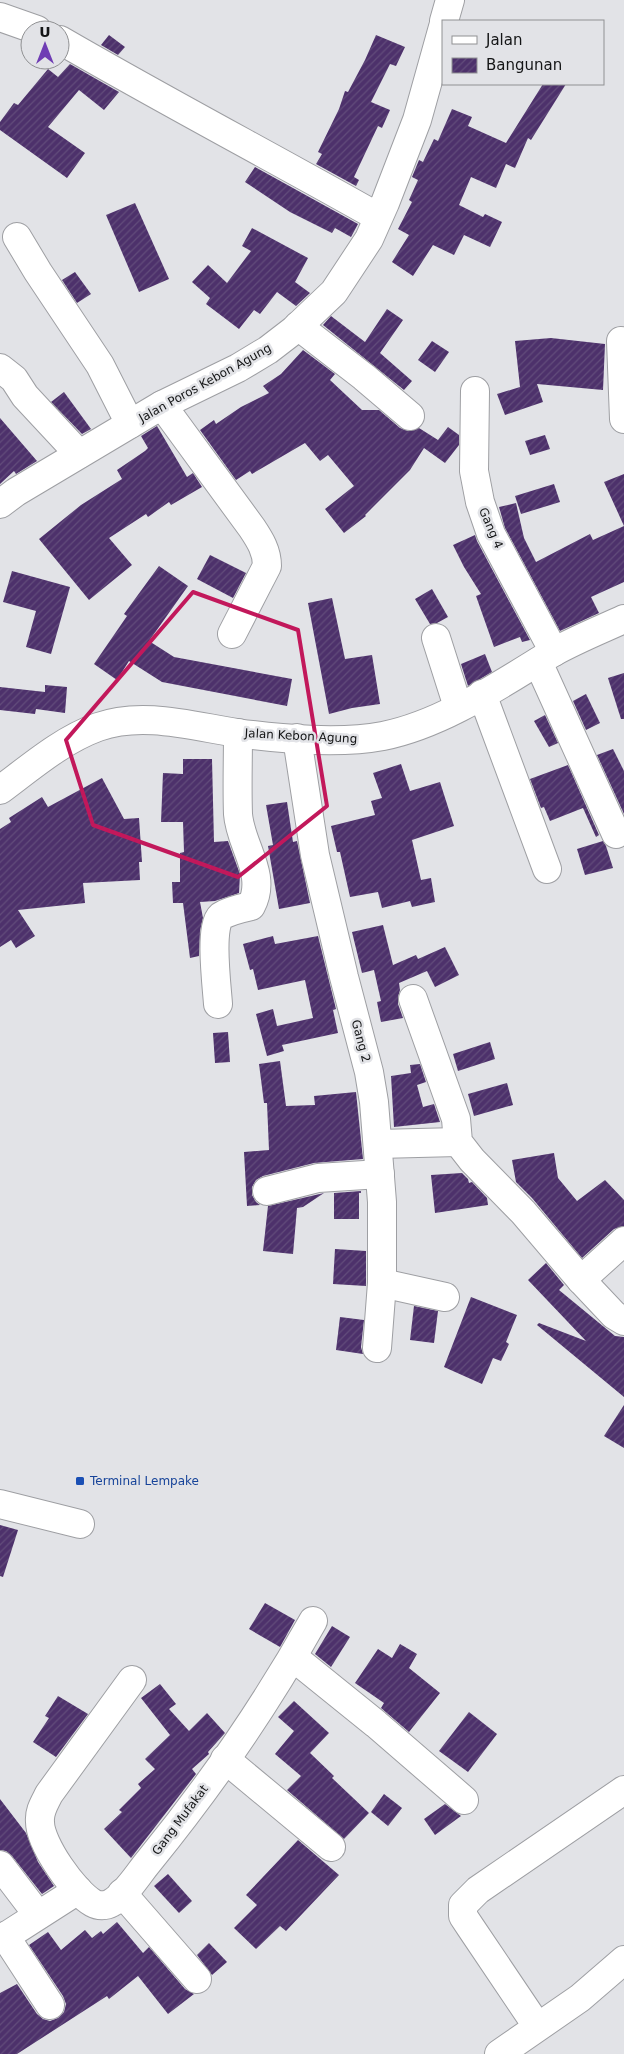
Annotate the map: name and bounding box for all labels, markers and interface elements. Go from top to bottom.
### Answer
north arrow [20,20,70,70]
legend [442,20,604,85]
text: U [39,24,51,40]
text: Jalan [485,31,522,49]
text: Bangunan [486,56,562,74]
street label: Jalan Poros Kebon Agung [136,341,274,426]
street label: Gang 4 [476,505,506,551]
street label: Jalan Kebon Agung [243,726,358,746]
street label: Gang 2 [349,1018,373,1064]
place label: Terminal Lempake [89,1474,199,1488]
marker: Terminal Lempake [74,1475,86,1487]
street label: Gang Mufakat [149,1782,211,1858]

